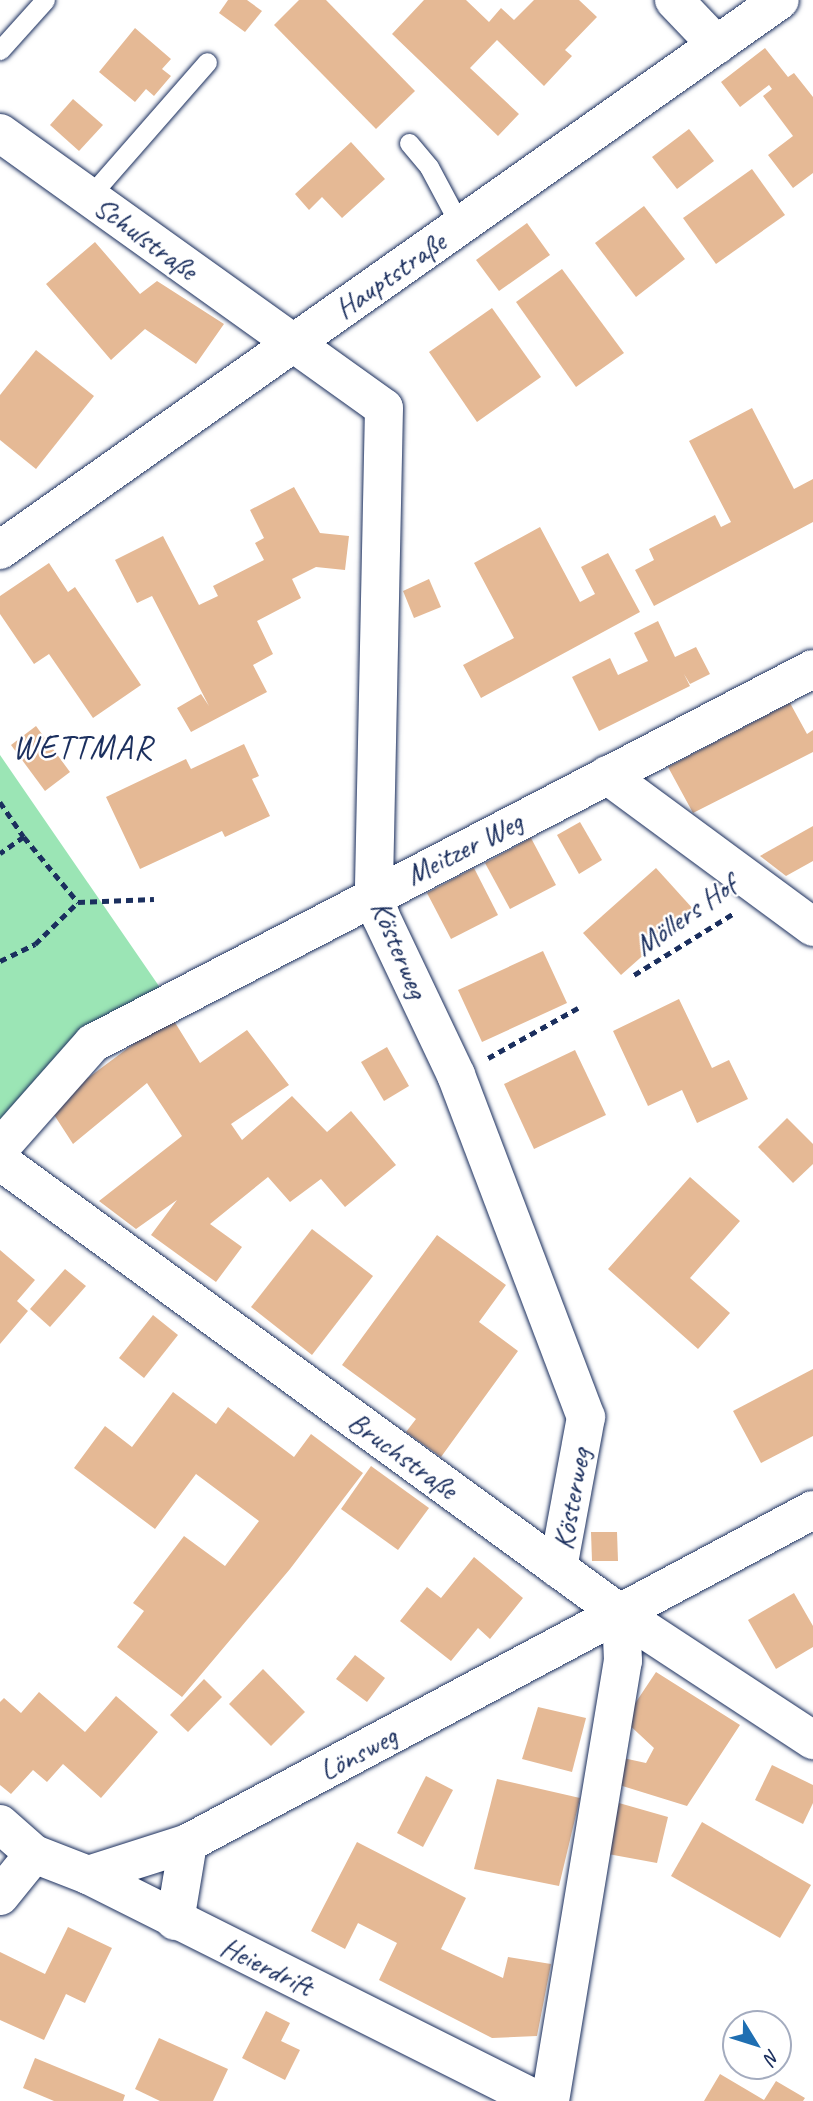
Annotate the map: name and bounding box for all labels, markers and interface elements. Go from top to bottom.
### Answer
street label: Schulstraße [87,188,205,288]
street label: Hauptstraße [328,224,452,326]
district label: WETTMAR [14,728,152,768]
street label: Meitzer Weg [399,803,529,893]
street label: Möllers Hof [627,867,743,963]
street label: Kösterweg [363,895,437,1003]
street label: Bruchstraße [341,1403,465,1507]
street label: Kösterweg [544,1446,598,1552]
street label: Lönsweg [313,1718,403,1788]
street label: Heierdrift [215,1928,319,2004]
north arrow [722,2010,792,2080]
text: N [759,2045,785,2069]

